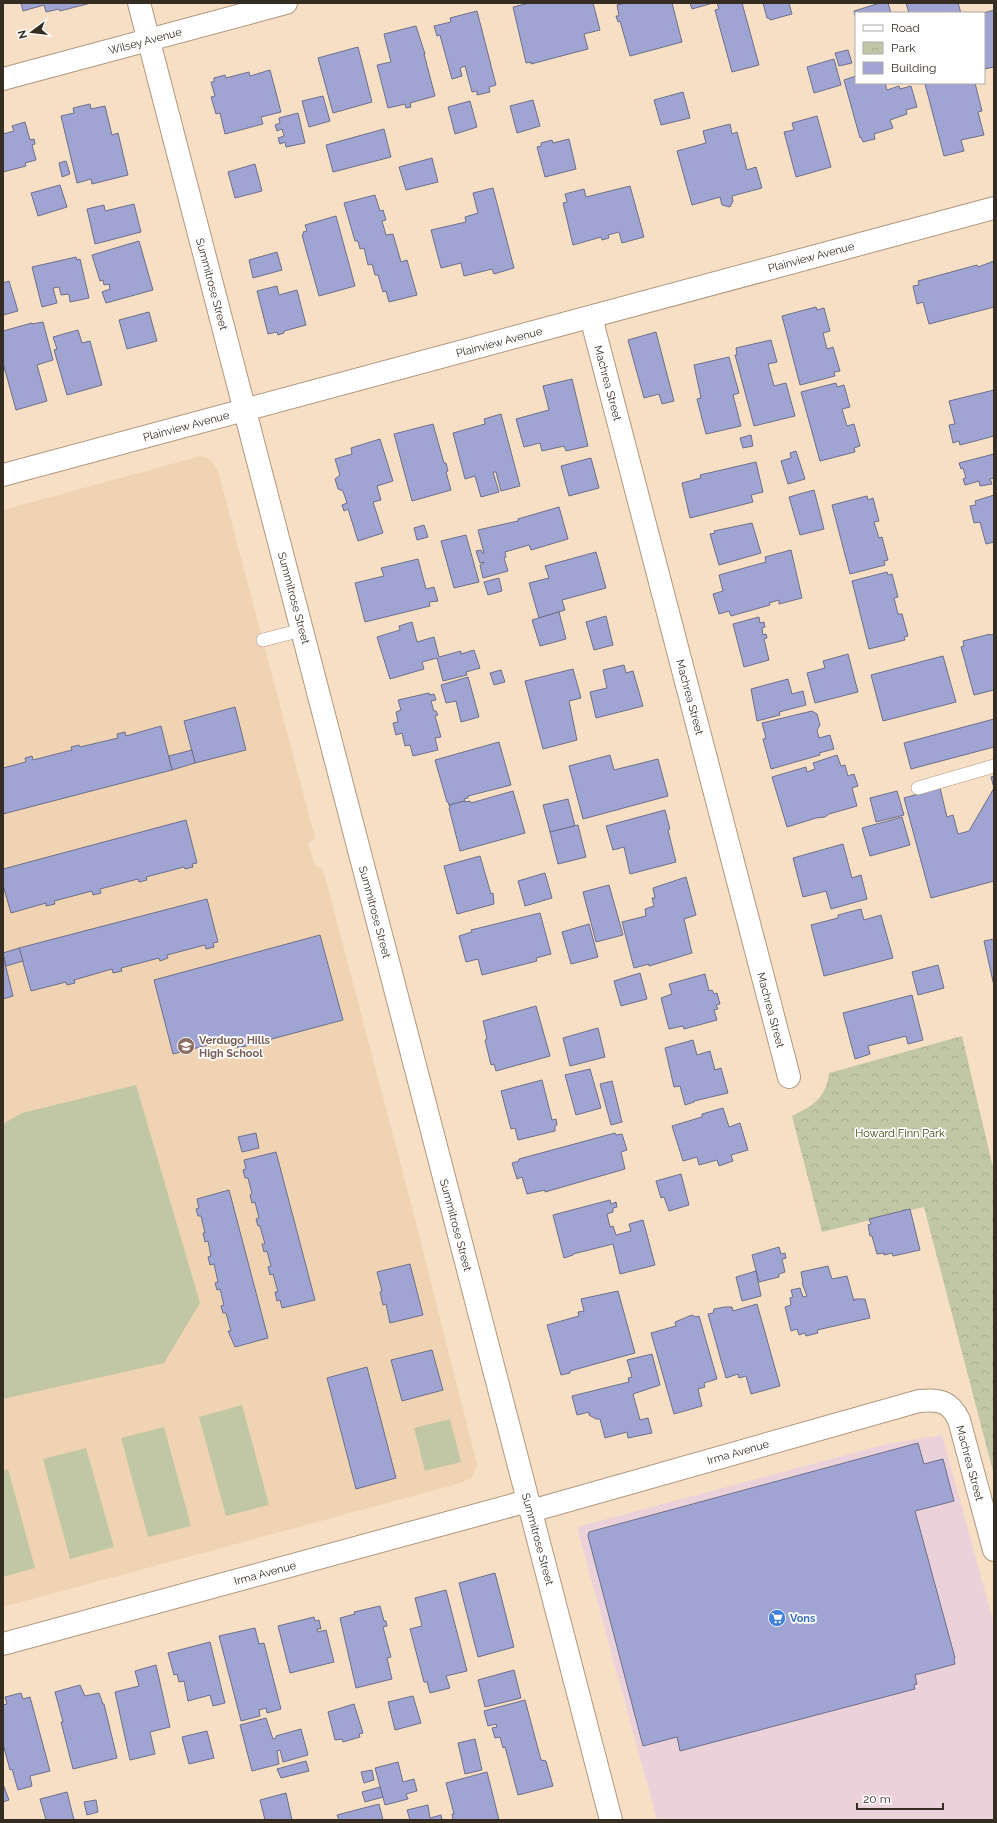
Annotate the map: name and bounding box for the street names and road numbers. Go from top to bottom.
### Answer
street label: Wilsey Avenue [107,25,184,57]
street label: Summitrose Street [193,237,230,332]
street label: Plainview Avenue [767,240,856,275]
street label: Plainview Avenue [455,325,544,360]
street label: Machrea Street [591,344,624,423]
street label: Plainview Avenue [142,409,231,444]
street label: Summitrose Street [275,551,312,646]
street label: Machrea Street [673,658,706,737]
street label: Summitrose Street [356,865,393,960]
street label: Machrea Street [754,971,787,1050]
street label: Summitrose Street [437,1178,474,1273]
street label: Machrea Street [953,1424,986,1503]
street label: Irma Avenue [706,1437,771,1468]
street label: Summitrose Street [519,1492,556,1587]
street label: Irma Avenue [233,1559,298,1588]

